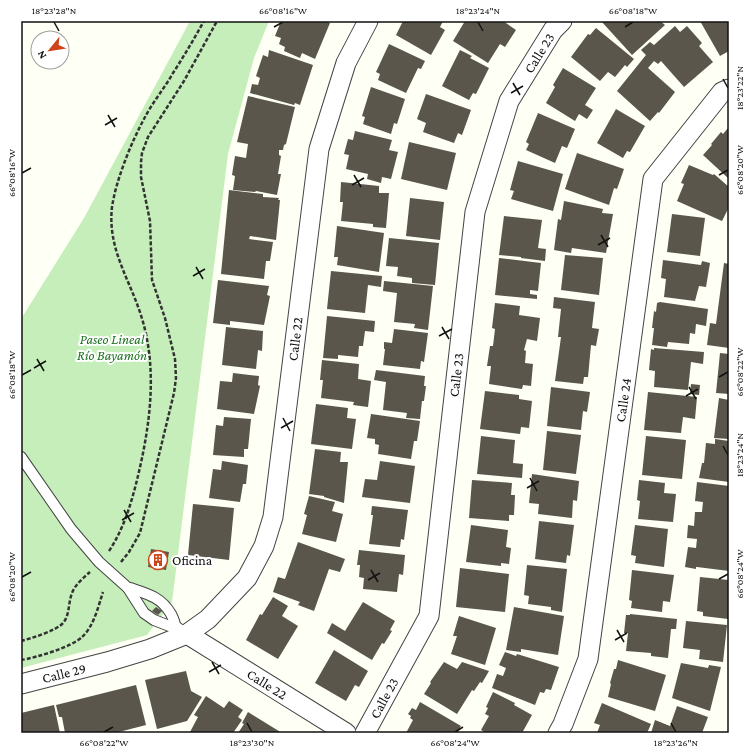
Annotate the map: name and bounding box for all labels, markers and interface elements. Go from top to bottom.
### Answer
text: 18°23'28"N [32,5,77,16]
text: 66°08'16"W [259,5,308,16]
text: 18°23'24"N [456,5,501,16]
text: 66°08'18"W [609,5,658,16]
north arrow [30,30,70,70]
street label: Calle 23 [521,30,557,76]
text: N [34,48,48,61]
text: 18°23'22"N [734,66,745,110]
text: 66°08'20"W [734,144,745,195]
text: 66°08'16"W [6,148,17,197]
street label: Calle 22 [284,316,306,362]
park label: Paseo Lineal Río Bayamón [77,331,147,363]
text: 66°08'22"W [734,347,745,396]
text: 66°08'18"W [6,350,17,399]
street label: Calle 23 [445,352,467,398]
street label: Calle 24 [612,377,634,423]
text: 18°23'24"N [734,432,745,477]
building icon: Oficina [147,549,169,571]
text: 66°08'24"W [734,549,745,599]
text: 66°08'20"W [6,551,17,602]
place label: Oficina [172,552,213,568]
street label: Calle 29 [40,660,88,686]
street label: Calle 22 [244,666,290,703]
street label: Calle 23 [366,675,402,721]
text: 66°08'22"W [80,737,129,748]
text: 18°23'30"N [230,737,275,748]
text: 66°08'24"W [430,737,480,748]
text: 18°23'26"N [654,737,699,748]

